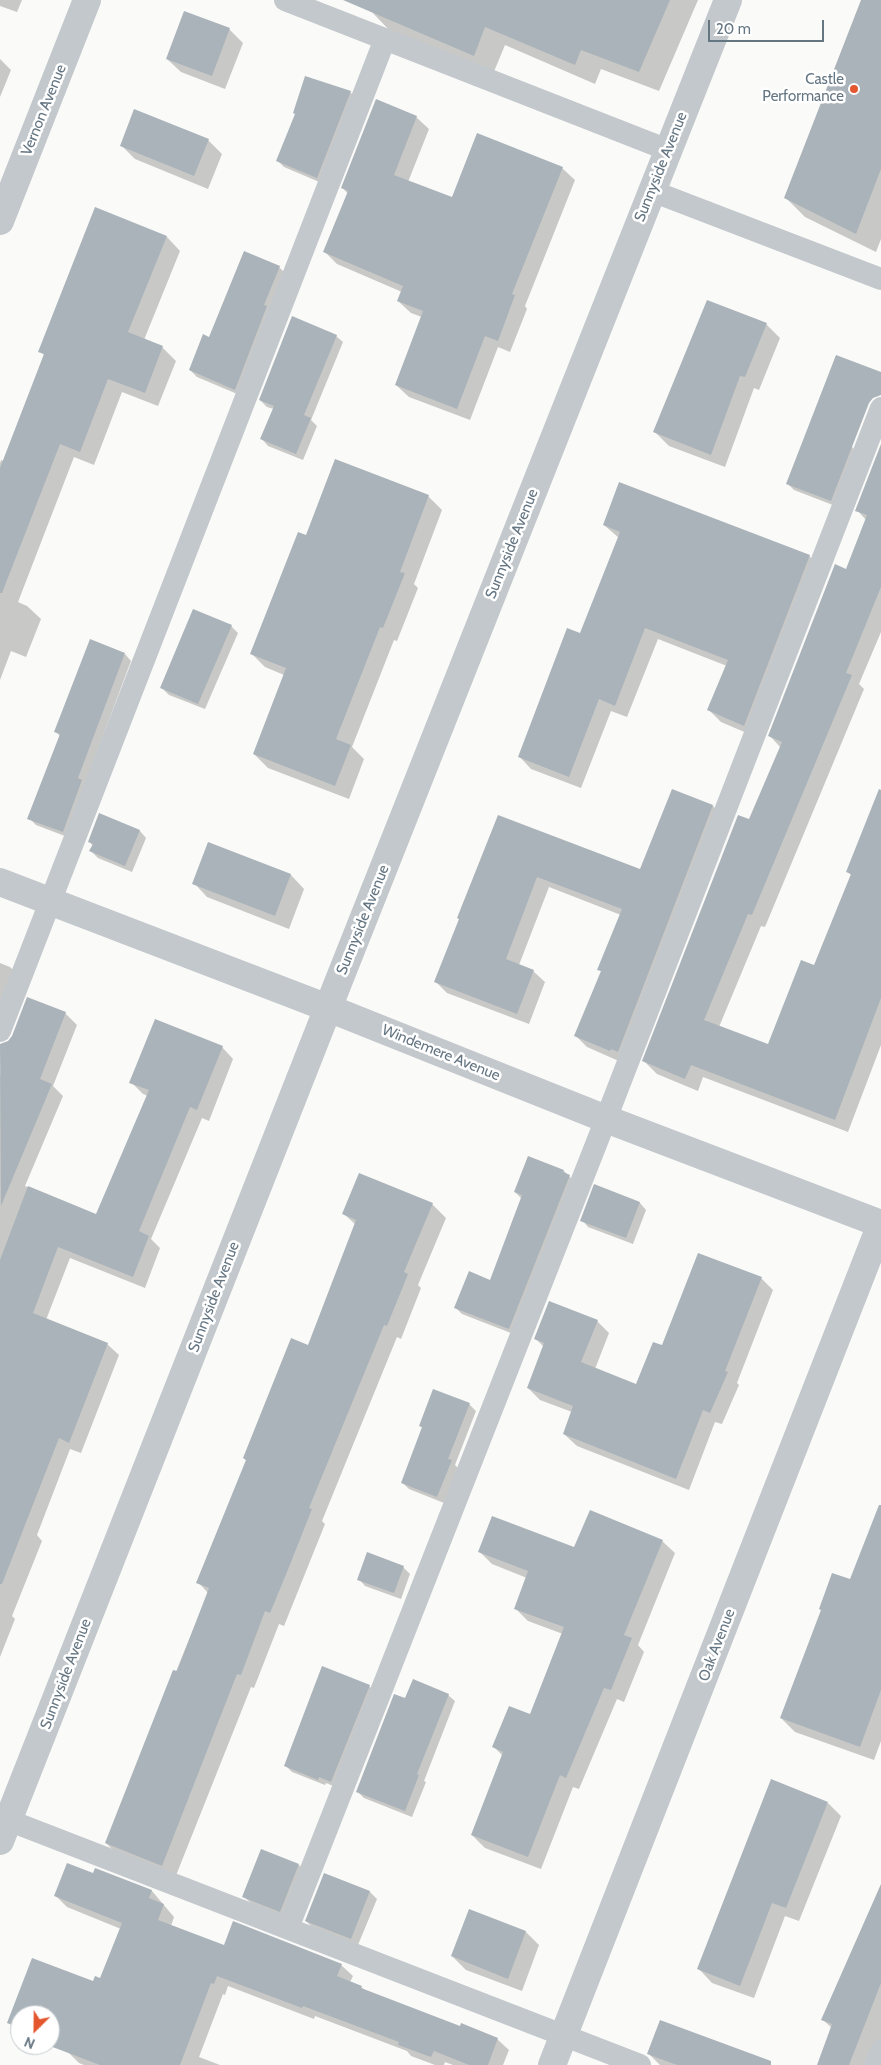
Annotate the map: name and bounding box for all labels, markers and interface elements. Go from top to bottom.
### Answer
scale bar [711,10,827,42]
text: 20 m [716,20,751,38]
street label: Vernon Avenue [18,62,70,158]
place label: Castle Performance [762,71,844,106]
marker: Castle Performance [848,83,860,95]
street label: Sunnyside Avenue [631,109,691,225]
street label: Sunnyside Avenue [482,486,542,602]
street label: Sunnyside Avenue [333,862,393,978]
street label: Windemere Avenue [379,1021,503,1085]
street label: Sunnyside Avenue [185,1239,243,1355]
street label: Oak Avenue [695,1606,739,1684]
street label: Sunnyside Avenue [37,1616,95,1732]
north arrow [10,2005,60,2055]
text: N [21,2033,38,2053]

